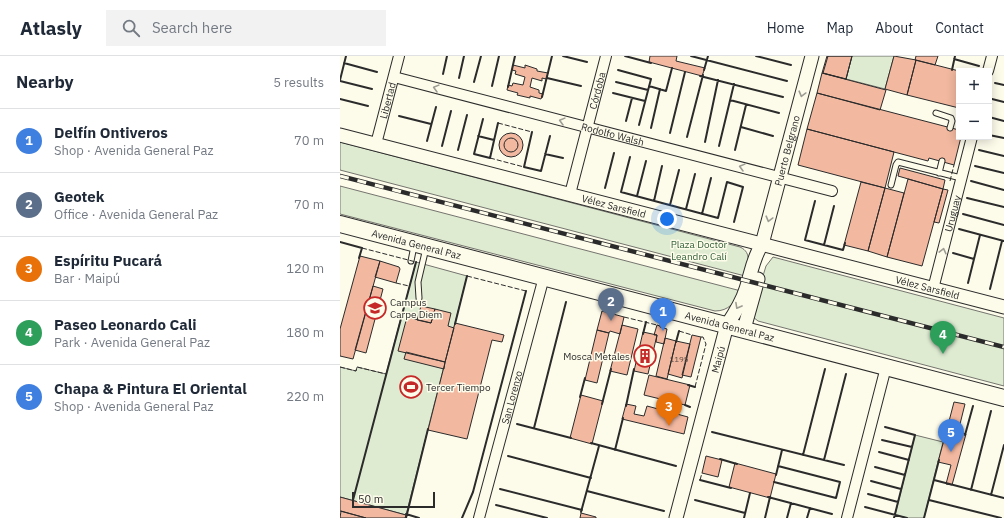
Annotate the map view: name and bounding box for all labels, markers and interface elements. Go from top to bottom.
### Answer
search box [106,10,386,46]
text: Atlasly [20,16,82,40]
icon: search [120,17,142,39]
text: Search here [152,18,232,37]
text: Home [767,19,804,37]
text: Map [826,19,853,37]
text: About [875,19,913,37]
text: Contact [935,19,984,37]
map controls [956,68,992,140]
button: + [956,68,992,104]
street label: Córdoba [586,70,608,111]
text: Nearby [16,71,74,93]
text: 5 results [273,74,324,91]
street label: Libertad [376,81,398,120]
one-way arrow [433,84,440,93]
one-way arrow [798,90,806,97]
button: − [956,104,992,140]
street label: Puerto Belgrano [771,113,803,187]
one-way arrow [559,117,565,125]
street label: Rodolfo Walsh [580,119,646,148]
text: Delfín Ontiveros [54,123,168,142]
text: 1 [25,132,33,149]
text: 70 m [294,132,324,149]
text: Shop · Avenida General Paz [54,142,214,159]
one-way arrow [739,164,745,172]
text: Geotek [54,187,104,206]
street label: Vélez Sarsfield [580,191,647,221]
street label: Uruguay [941,194,963,233]
text: 2 [25,196,33,213]
text: 70 m [294,196,324,213]
text: Office · Avenida General Paz [54,206,218,223]
your location [657,209,677,229]
one-way arrow [765,216,774,223]
street label: Avenida General Paz [370,226,463,262]
park label: Plaza Doctor Leandro Calí [671,238,728,263]
one-way arrow [938,248,947,255]
text: Espíritu Pucará [54,251,162,270]
text: 3 [25,260,33,277]
text: 120 m [286,260,324,277]
text: Bar · Maipú [54,270,120,287]
street label: Vélez Sarsfield [894,273,961,302]
pin: 2 [598,288,624,321]
school or university icon: Campus Carpe Diem [362,295,388,321]
place label: Campus Carpe Diem [390,296,442,321]
pin: 1 [650,298,676,331]
one-way arrow [735,302,743,310]
street label: Avenida General Paz [684,308,776,344]
text: Paseo Leonardo Cali [54,315,197,334]
pin: 4 [930,321,956,354]
text: 4 [25,324,33,341]
text: 180 m [286,324,324,341]
text: Park · Avenida General Paz [54,334,210,351]
building icon: Mosca Metales [632,343,658,369]
street label: Maipú [708,345,728,374]
place label: Mosca Metales [563,350,630,363]
house number: 1195 [669,354,689,364]
street label: San Lorenzo [498,369,525,425]
sports icon: Tercer Tiempo [398,374,424,400]
text: Chapa & Pintura El Oriental [54,379,247,398]
place label: Tercer Tiempo [426,381,491,394]
text: 5 [25,388,33,405]
text: 220 m [286,388,324,405]
pin: 3 [656,393,682,426]
text: Shop · Avenida General Paz [54,398,214,415]
pin: 5 [938,419,964,452]
scale bar [352,490,435,509]
text: 50 m [358,492,383,506]

